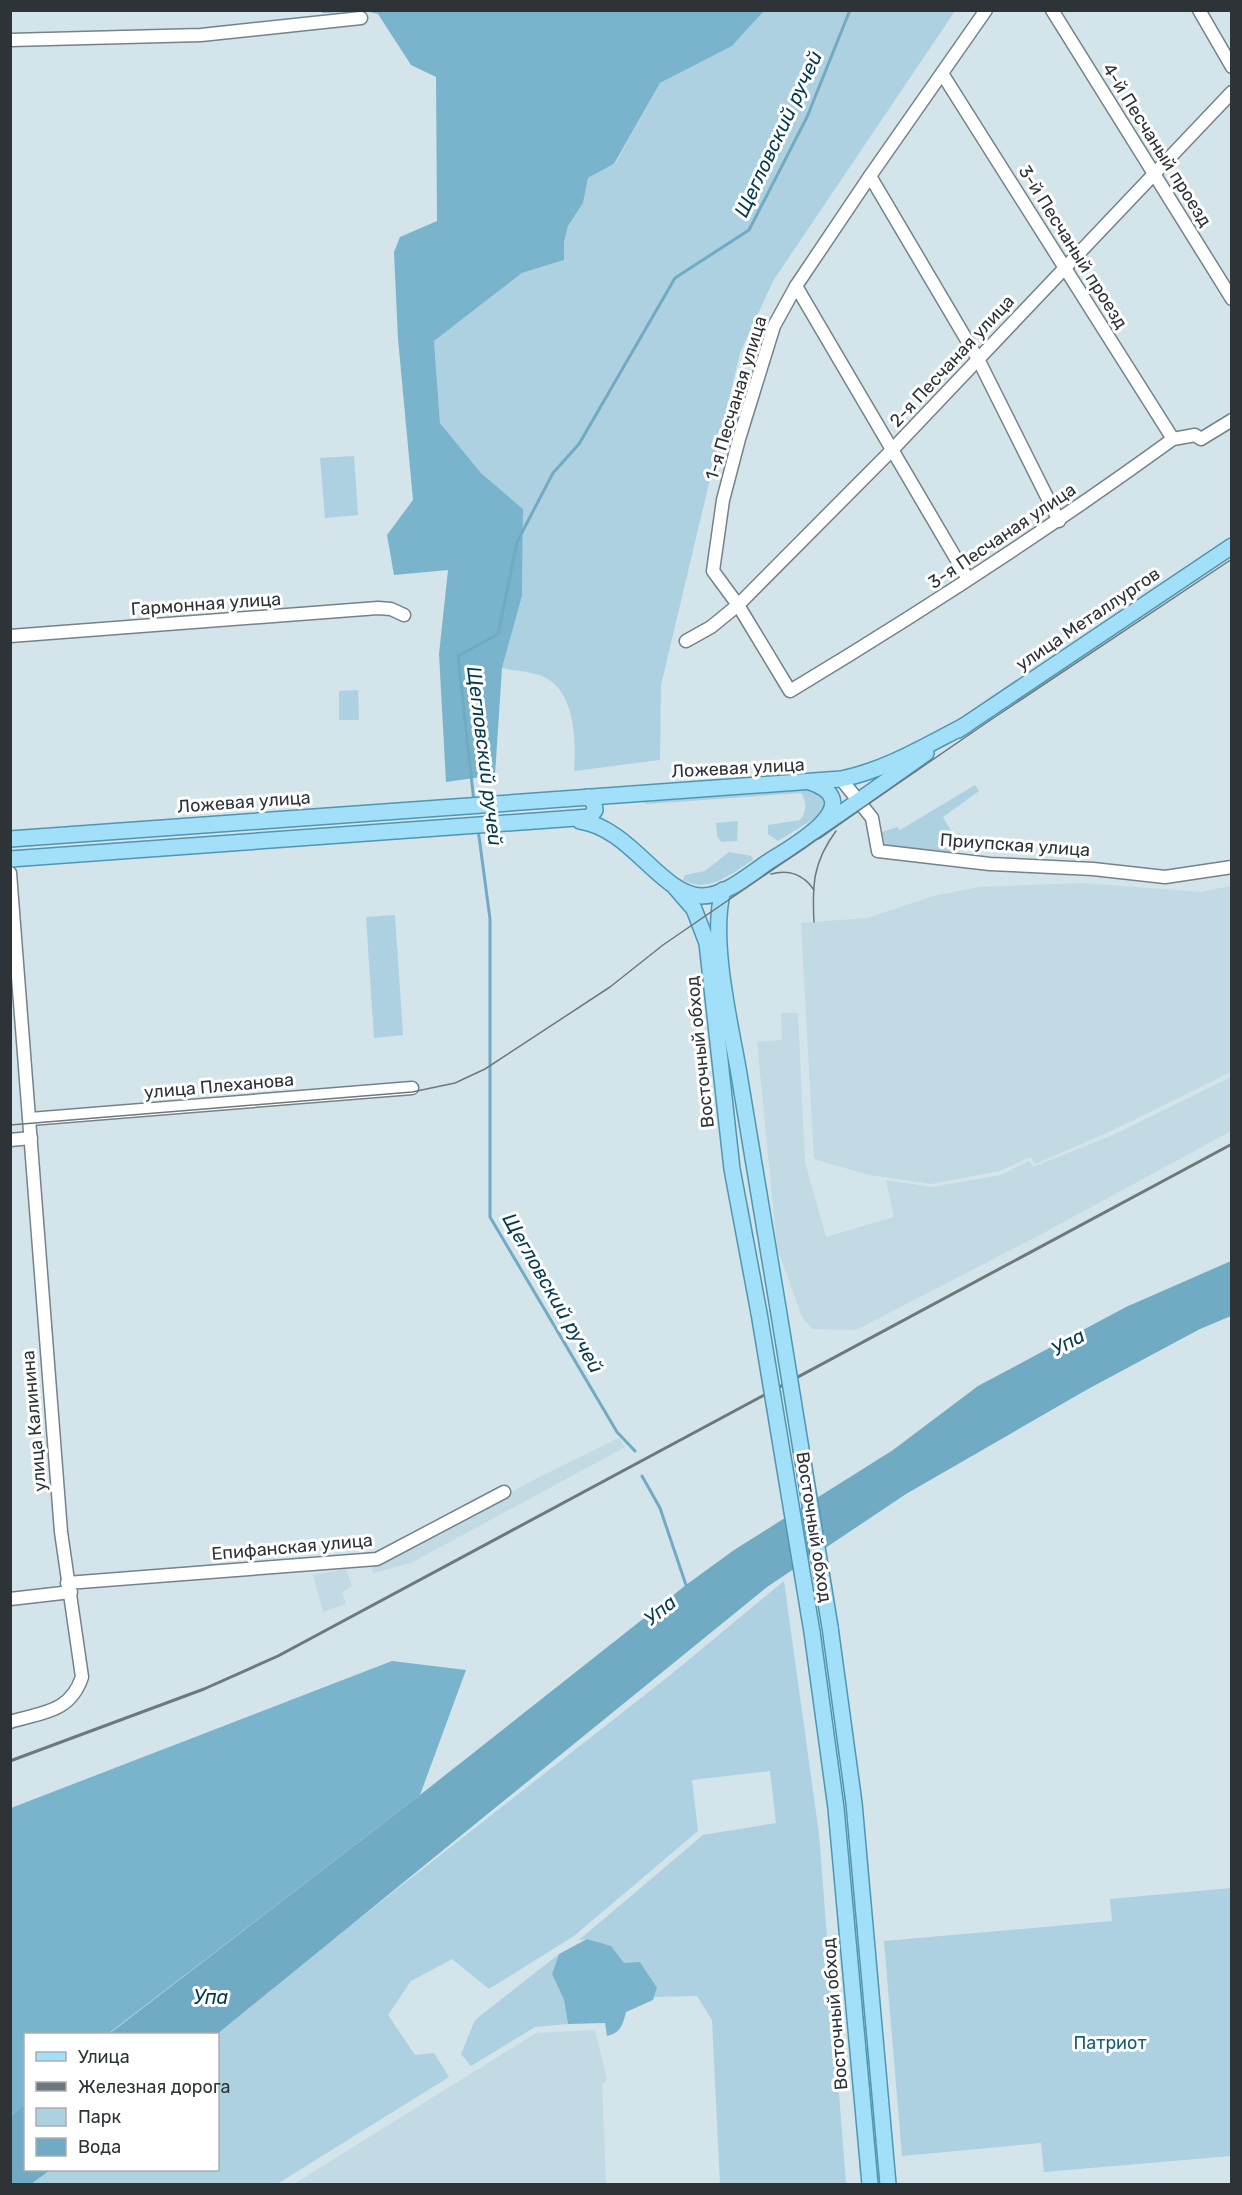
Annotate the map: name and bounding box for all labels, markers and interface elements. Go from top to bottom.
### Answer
water label: Щегловский ручей [729,47,827,221]
street label: 4-й Песчаный проезд [1098,59,1216,231]
street label: 3-й Песчаный проезд [1014,161,1132,333]
street label: 2-я Песчаная улица [885,290,1019,432]
street label: 1-я Песчаная улица [701,313,771,483]
street label: 3-я Песчаная улица [924,478,1080,594]
street label: улица Металлургов [1012,563,1164,675]
street label: Гармонная улица [130,588,282,620]
water label: Щегловский ручей [462,665,508,847]
street label: Ложевая улица [671,754,805,782]
street label: Ложевая улица [177,786,311,818]
street label: Приупская улица [939,829,1091,861]
street label: Восточный обход [681,975,719,1129]
street label: улица Плеханова [143,1068,295,1104]
water label: Щегловский ручей [497,1209,609,1377]
water label: Упа [1047,1323,1089,1361]
street label: улица Калинина [17,1349,51,1493]
street label: Восточный обход [791,1450,837,1604]
street label: Епифанская улица [210,1529,374,1565]
water label: Упа [639,1590,681,1630]
street label: Восточный обход [817,1937,853,2091]
water label: Упа [194,1985,229,2009]
park label: Патриот [1073,2032,1147,2054]
legend [24,2033,219,2171]
text: Улица [78,2046,130,2068]
text: Железная дорога [78,2076,231,2098]
text: Парк [78,2106,122,2128]
text: Вода [78,2136,121,2158]

